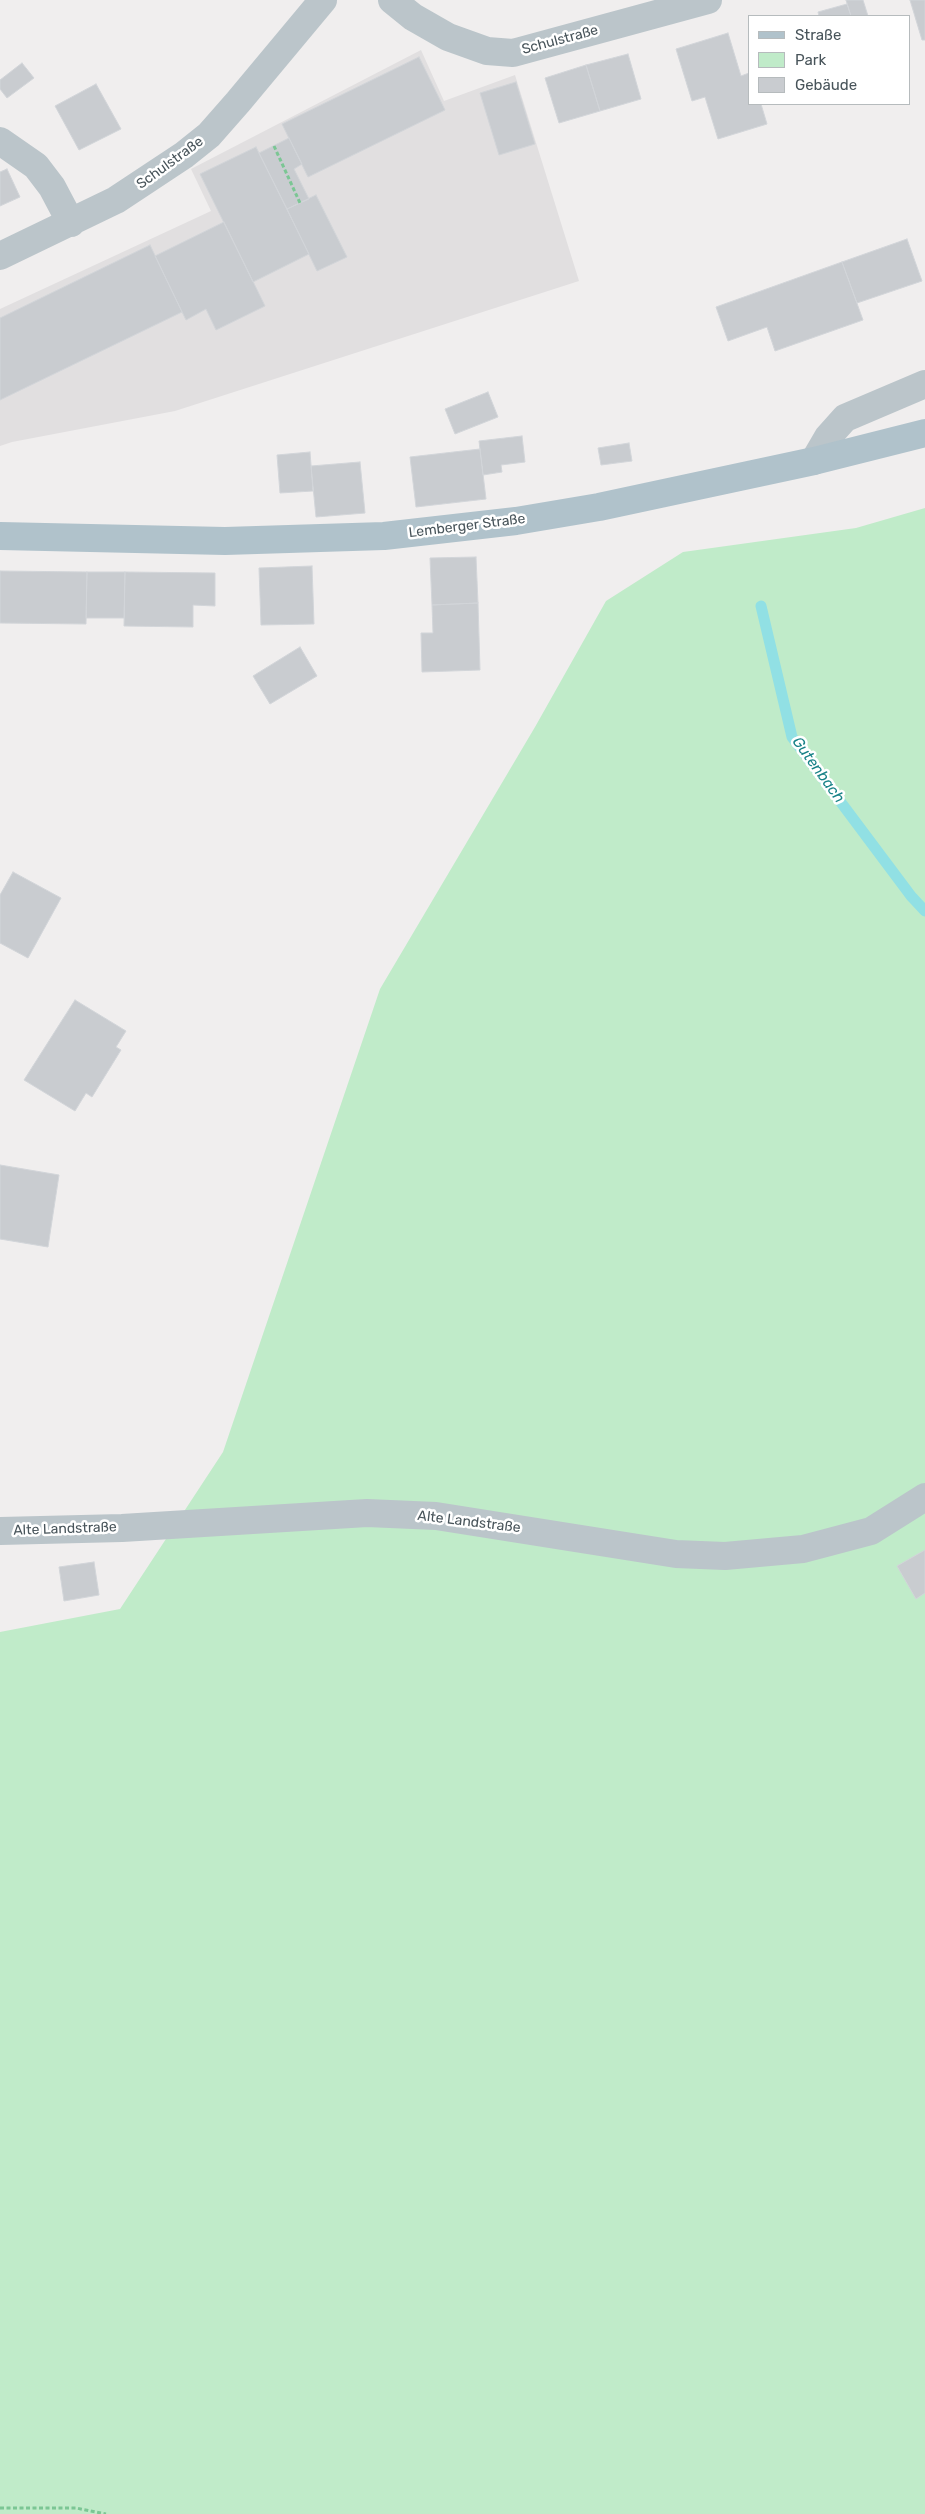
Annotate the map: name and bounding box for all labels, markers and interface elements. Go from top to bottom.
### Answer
legend [748,15,910,105]
street label: Schulstraße [520,22,600,58]
text: Straße [795,26,841,44]
text: Park [795,51,826,69]
text: Gebäude [795,76,857,94]
street label: Schulstraße [133,133,207,193]
street label: Lemberger Straße [408,511,526,541]
water label: Gutenbach [788,733,848,807]
street label: Alte Landstraße [417,1507,521,1537]
street label: Alte Landstraße [13,1519,117,1539]

